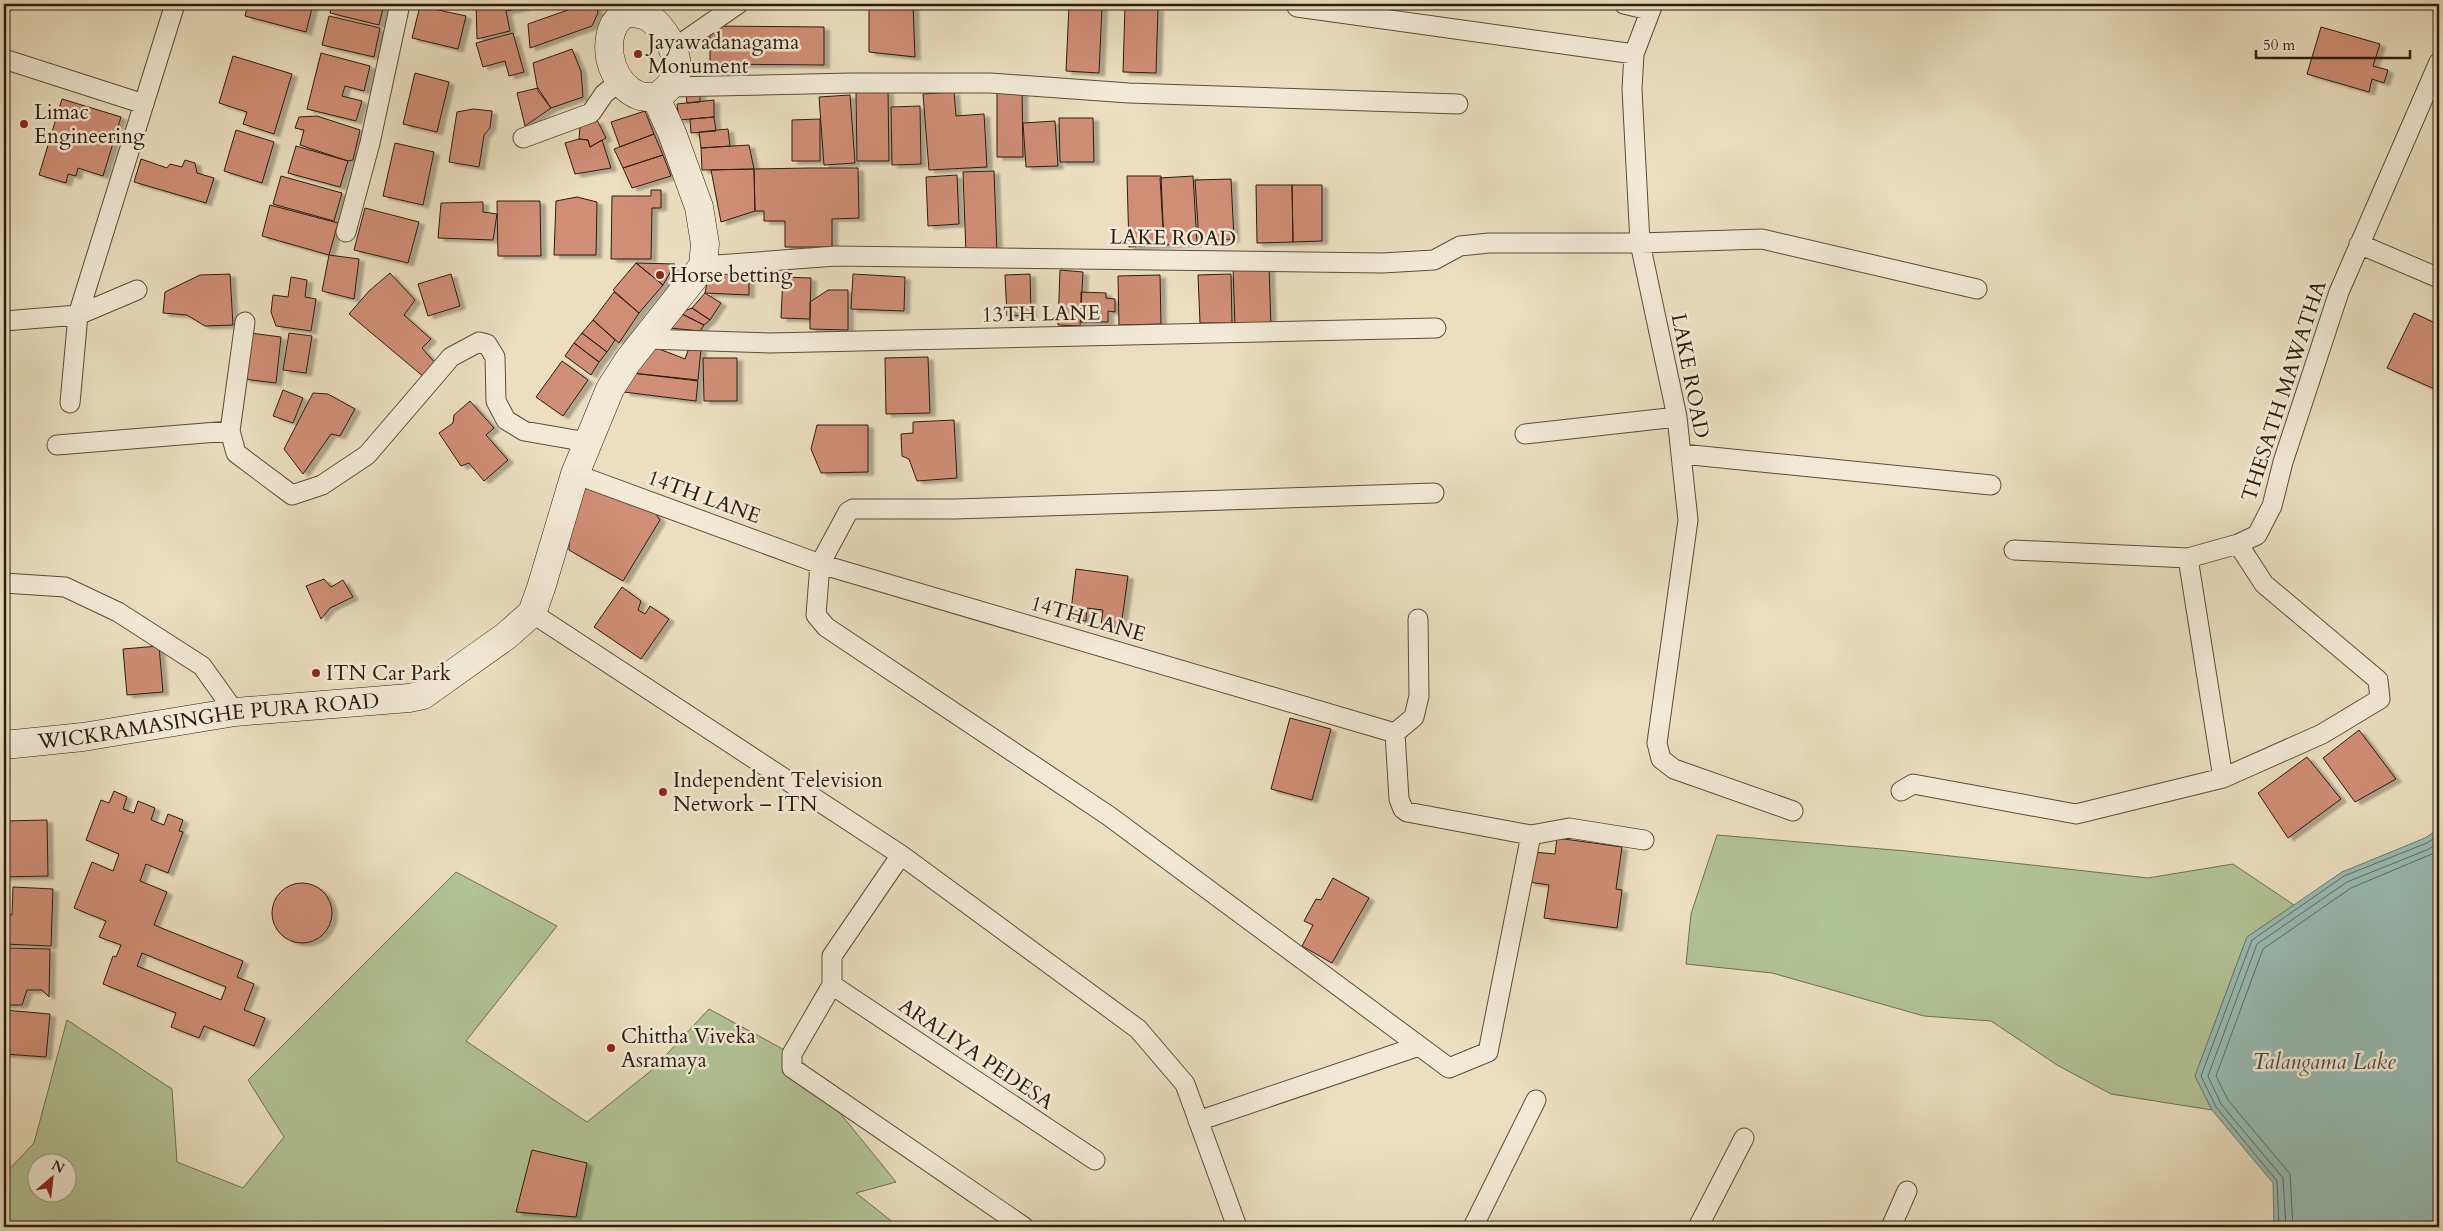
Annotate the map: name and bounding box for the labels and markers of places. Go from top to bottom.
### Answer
place label: Jayawadanagama Monument [645,28,799,81]
marker: Jayawadanagama Monument [632,48,644,60]
place label: Limac Engineering [34,98,145,151]
marker: Limac Engineering [18,118,30,130]
place label: Horse betting [670,261,793,290]
marker: Horse betting [654,269,666,281]
place label: ITN Car Park [326,659,452,688]
marker: ITN Car Park [310,667,322,679]
place label: Independent Television Network – ITN [673,766,883,819]
marker: Independent Television Network – ITN [657,786,669,798]
place label: Chittha Viveka Asramaya [621,1022,756,1075]
marker: Chittha Viveka Asramaya [605,1042,617,1054]

